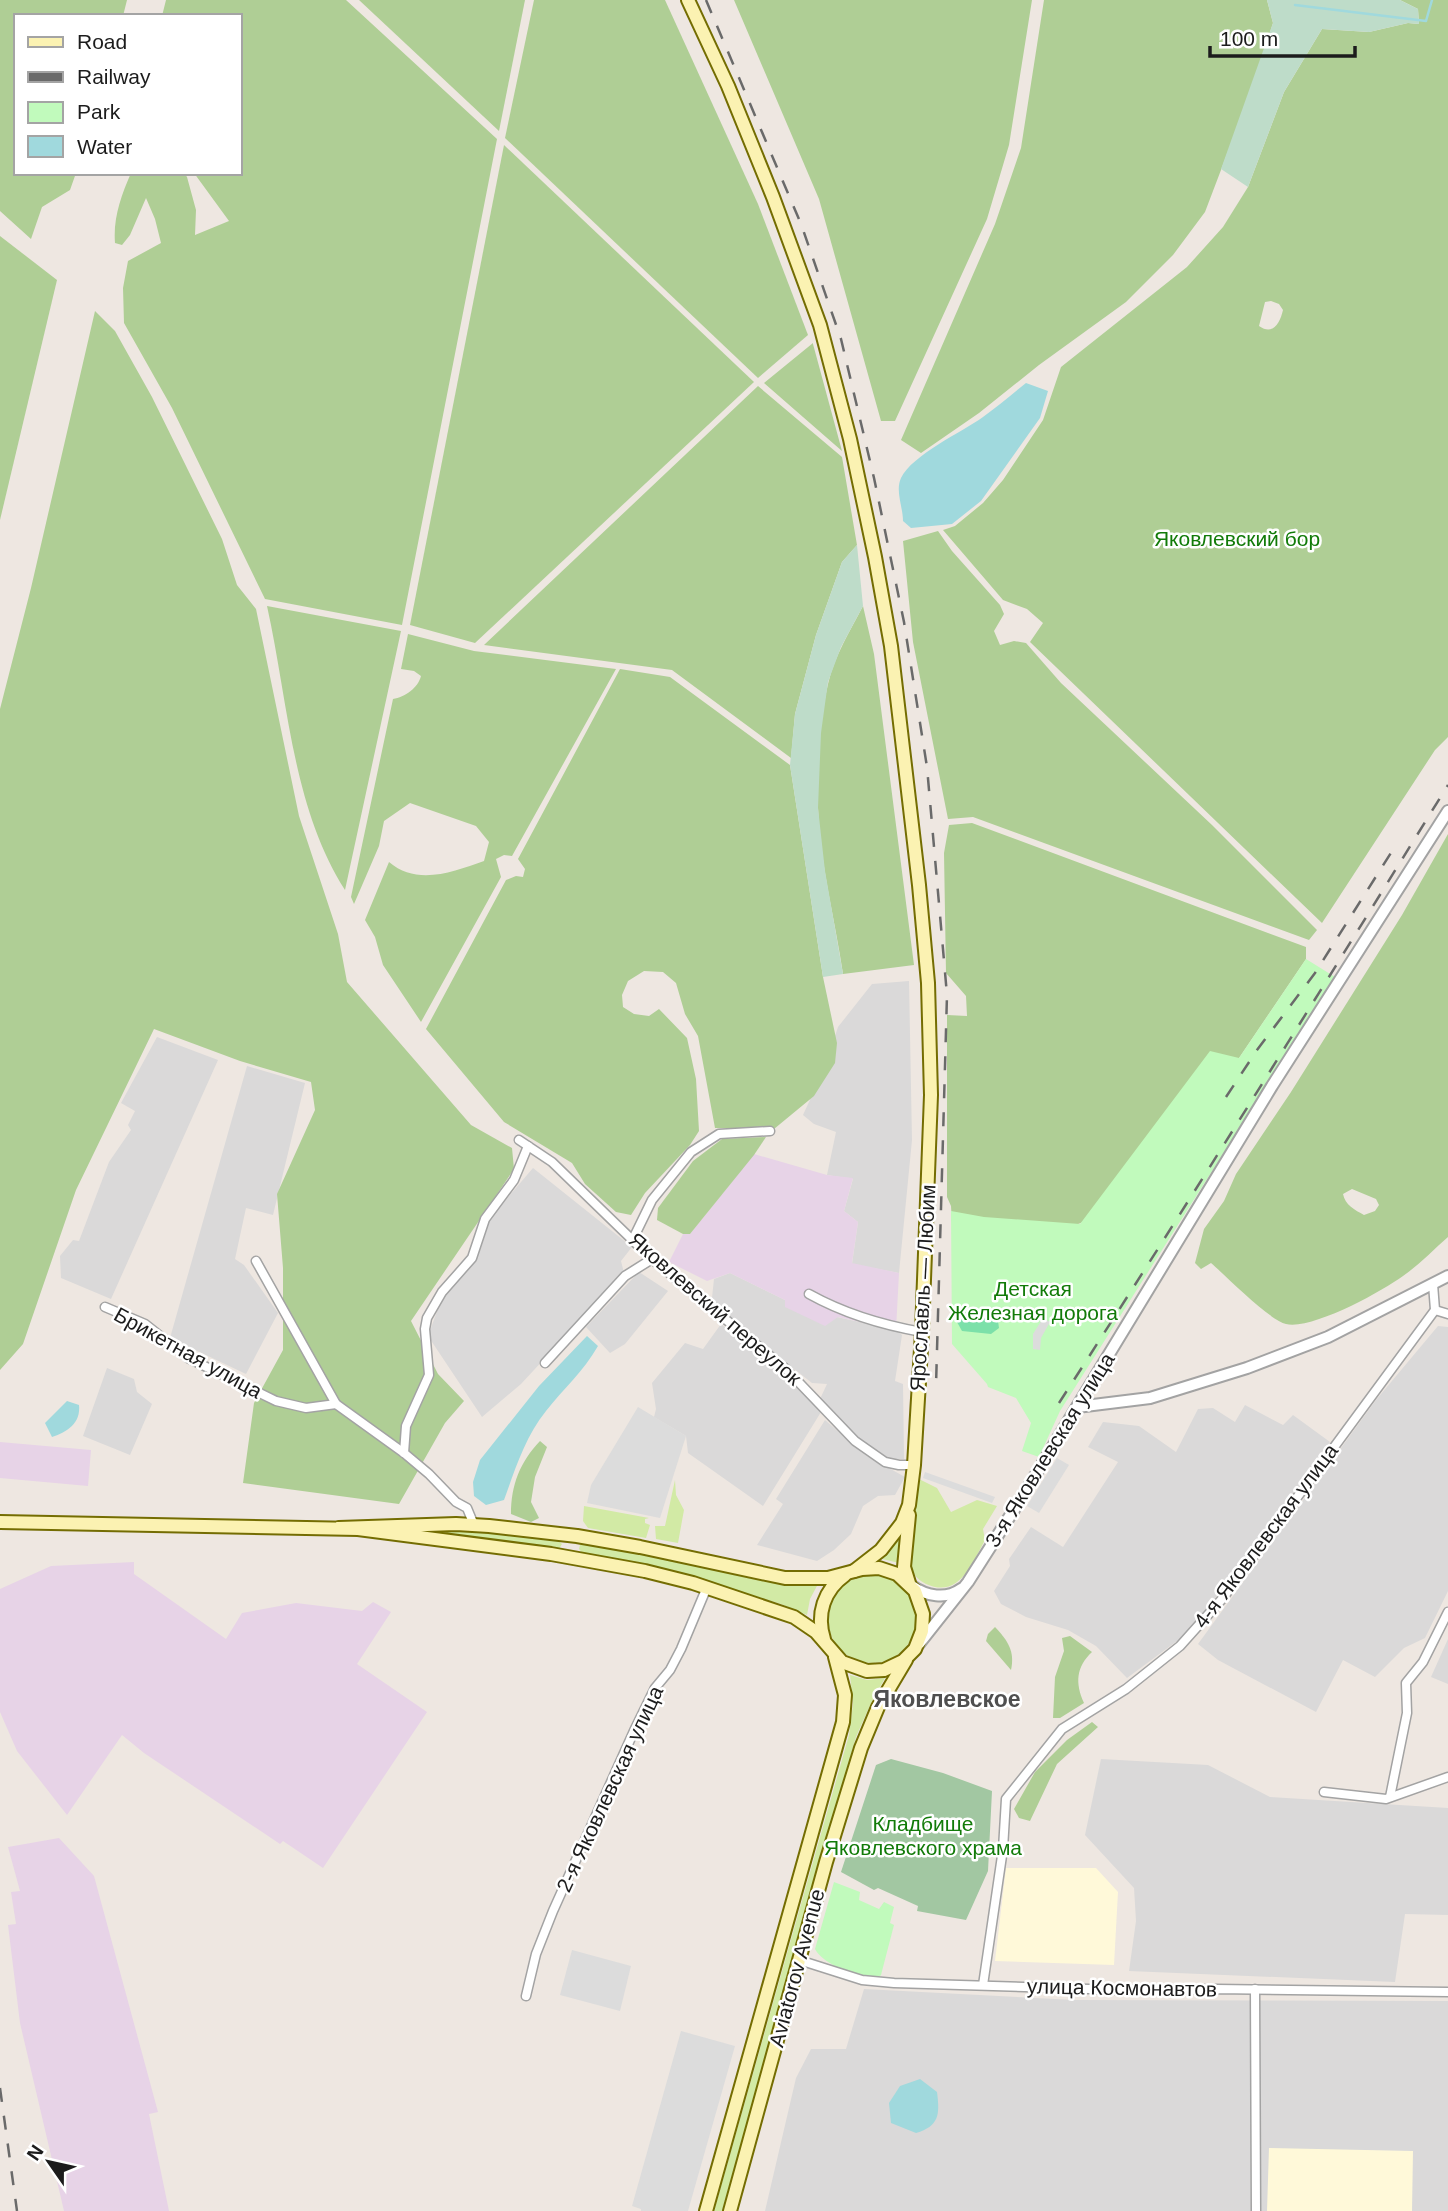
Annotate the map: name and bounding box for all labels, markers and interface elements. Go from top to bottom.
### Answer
legend [14,14,242,175]
scale bar [1210,14,1355,58]
text: 100 m [1220,27,1278,50]
text: Road [77,30,127,53]
text: Railway [77,65,151,88]
text: Park [77,100,121,123]
text: Water [77,135,132,158]
park label: Яковлевский бор [1154,527,1320,550]
street label: Ярославль — Любим [906,1184,939,1392]
street label: Яковлевский переулок [625,1228,807,1390]
park label: Детская Железная дорога [948,1277,1118,1324]
street label: Брикетная улица [110,1302,266,1403]
street label: 3-я Яковлевская улица [980,1348,1119,1551]
street label: 4-я Яковлевская улица [1189,1439,1343,1632]
street label: 2-я Яковлевская улица [552,1682,668,1895]
district label: Яковлевское [873,1686,1021,1712]
park label: Кладбище Яковлевского храма [824,1812,1022,1859]
street label: Aviatorov Avenue [764,1886,829,2049]
street label: улица Космонавтов [1027,1974,1217,2001]
north arrow [14,2127,84,2197]
text: N [23,2141,48,2164]

